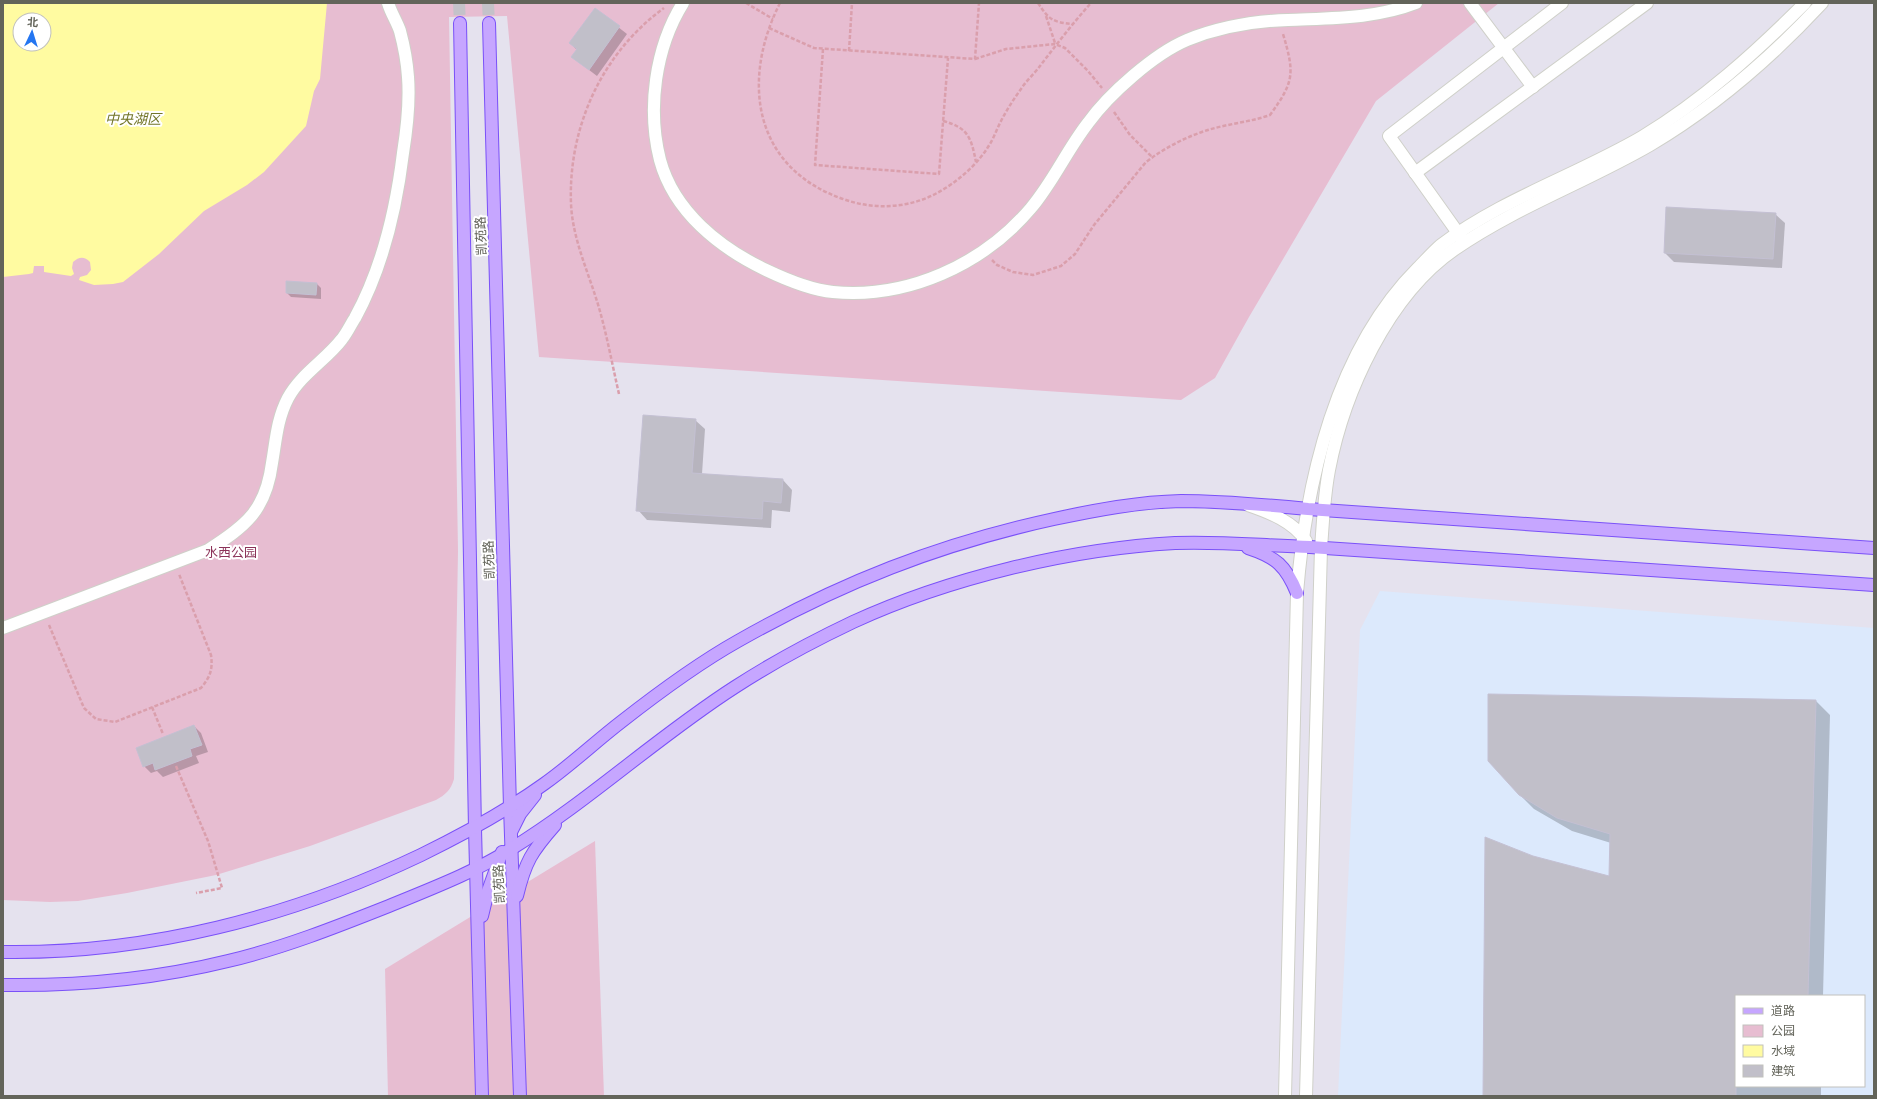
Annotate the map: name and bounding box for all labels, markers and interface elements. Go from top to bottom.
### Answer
north arrow [12,12,52,52]
text: 北 [27,16,39,29]
water label: 中央湖区 [105,111,163,127]
street label: 凯苑路 [473,216,489,256]
street label: 凯苑路 [481,540,497,580]
park label: 水西公园 [205,545,257,560]
street label: 凯苑路 [490,864,508,904]
legend [1735,995,1865,1087]
text: 道路 [1771,1004,1795,1018]
text: 公园 [1771,1024,1795,1038]
text: 水域 [1771,1044,1795,1058]
text: 建筑 [1771,1064,1795,1078]

